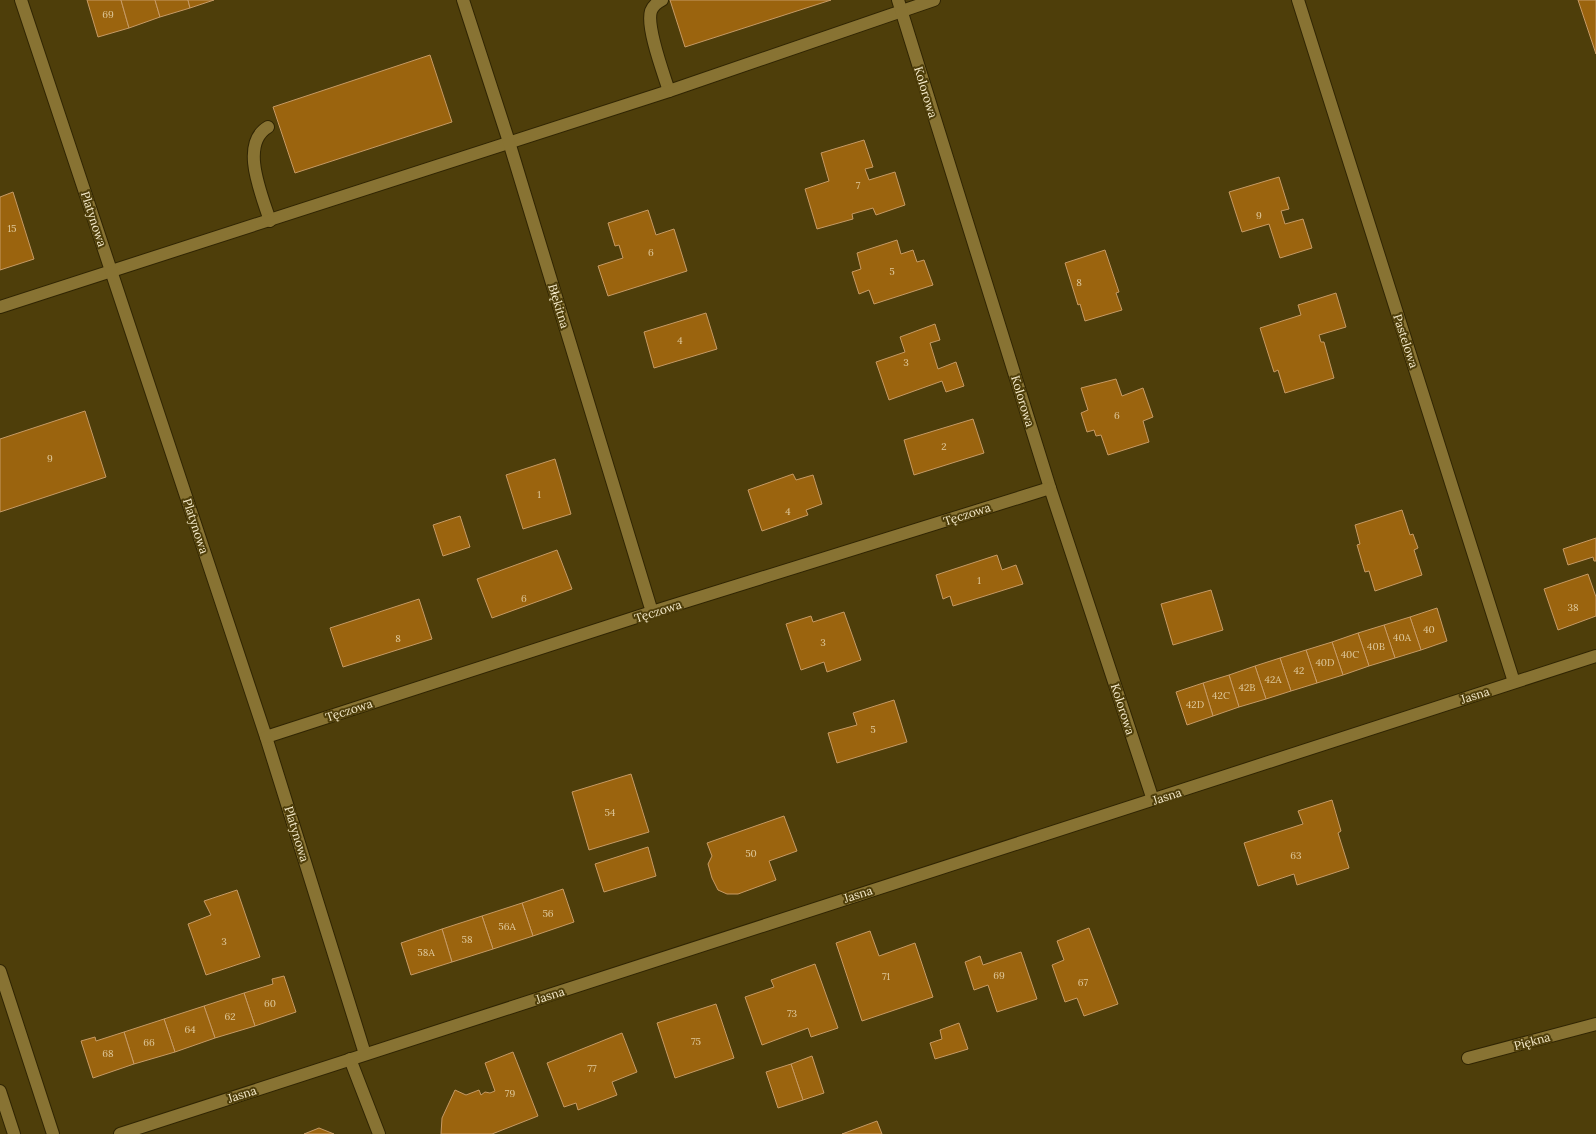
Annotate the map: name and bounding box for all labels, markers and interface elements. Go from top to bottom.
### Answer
house number: 69 [102,8,114,21]
street label: Kolorowa [911,64,941,120]
house number: 7 [856,179,861,192]
street label: Platynowa [78,189,110,249]
house number: 9 [1256,209,1262,222]
house number: 15 [7,222,17,235]
house number: 6 [648,246,654,259]
house number: 5 [889,265,895,278]
house number: 8 [1076,276,1082,289]
street label: Błękitna [545,282,573,330]
street label: Pastelowa [1390,312,1422,370]
house number: 4 [677,334,683,347]
house number: 3 [903,356,909,369]
street label: Kolorowa [1008,373,1038,429]
house number: 6 [1114,409,1120,422]
house number: 2 [941,440,947,453]
house number: 9 [47,452,53,465]
house number: 1 [537,488,541,501]
street label: Platynowa [180,496,212,556]
street label: Tęczowa [942,499,992,529]
house number: 4 [785,505,791,518]
house number: 1 [977,574,981,587]
house number: 6 [521,592,527,605]
street label: Tęczowa [633,596,683,626]
house number: 38 [1567,601,1579,614]
house number: 40 [1423,623,1435,636]
house number: 40A [1393,631,1412,644]
house number: 8 [395,632,401,645]
house number: 3 [820,636,826,649]
house number: 40B [1367,640,1385,653]
house number: 40C [1341,648,1359,661]
house number: 40D [1315,656,1335,669]
house number: 42 [1294,664,1304,677]
house number: 42A [1264,673,1282,686]
street label: Kolorowa [1108,681,1138,737]
house number: 42B [1238,681,1256,694]
street label: Jasna [1458,683,1491,707]
house number: 42C [1212,689,1230,702]
street label: Tęczowa [324,695,374,725]
house number: 42D [1186,698,1204,711]
house number: 5 [870,723,876,736]
street label: Jasna [1150,784,1183,808]
street label: Platynowa [281,804,313,864]
house number: 54 [605,806,616,819]
house number: 50 [745,847,757,860]
house number: 63 [1290,849,1302,862]
street label: Jasna [841,882,874,906]
house number: 56 [542,907,554,920]
house number: 56A [498,920,516,933]
house number: 58 [461,933,473,946]
house number: 3 [221,935,227,948]
house number: 58A [417,946,435,959]
house number: 69 [993,969,1005,982]
house number: 71 [882,970,890,983]
house number: 67 [1078,976,1089,989]
street label: Jasna [533,983,566,1007]
house number: 60 [264,997,276,1010]
house number: 73 [787,1007,798,1020]
house number: 62 [224,1010,236,1023]
house number: 64 [184,1023,196,1036]
street label: Piękna [1512,1029,1552,1053]
house number: 75 [691,1035,701,1048]
house number: 66 [143,1036,155,1049]
house number: 68 [102,1047,114,1060]
house number: 77 [587,1062,597,1075]
street label: Jasna [225,1082,258,1106]
house number: 79 [505,1087,515,1100]

